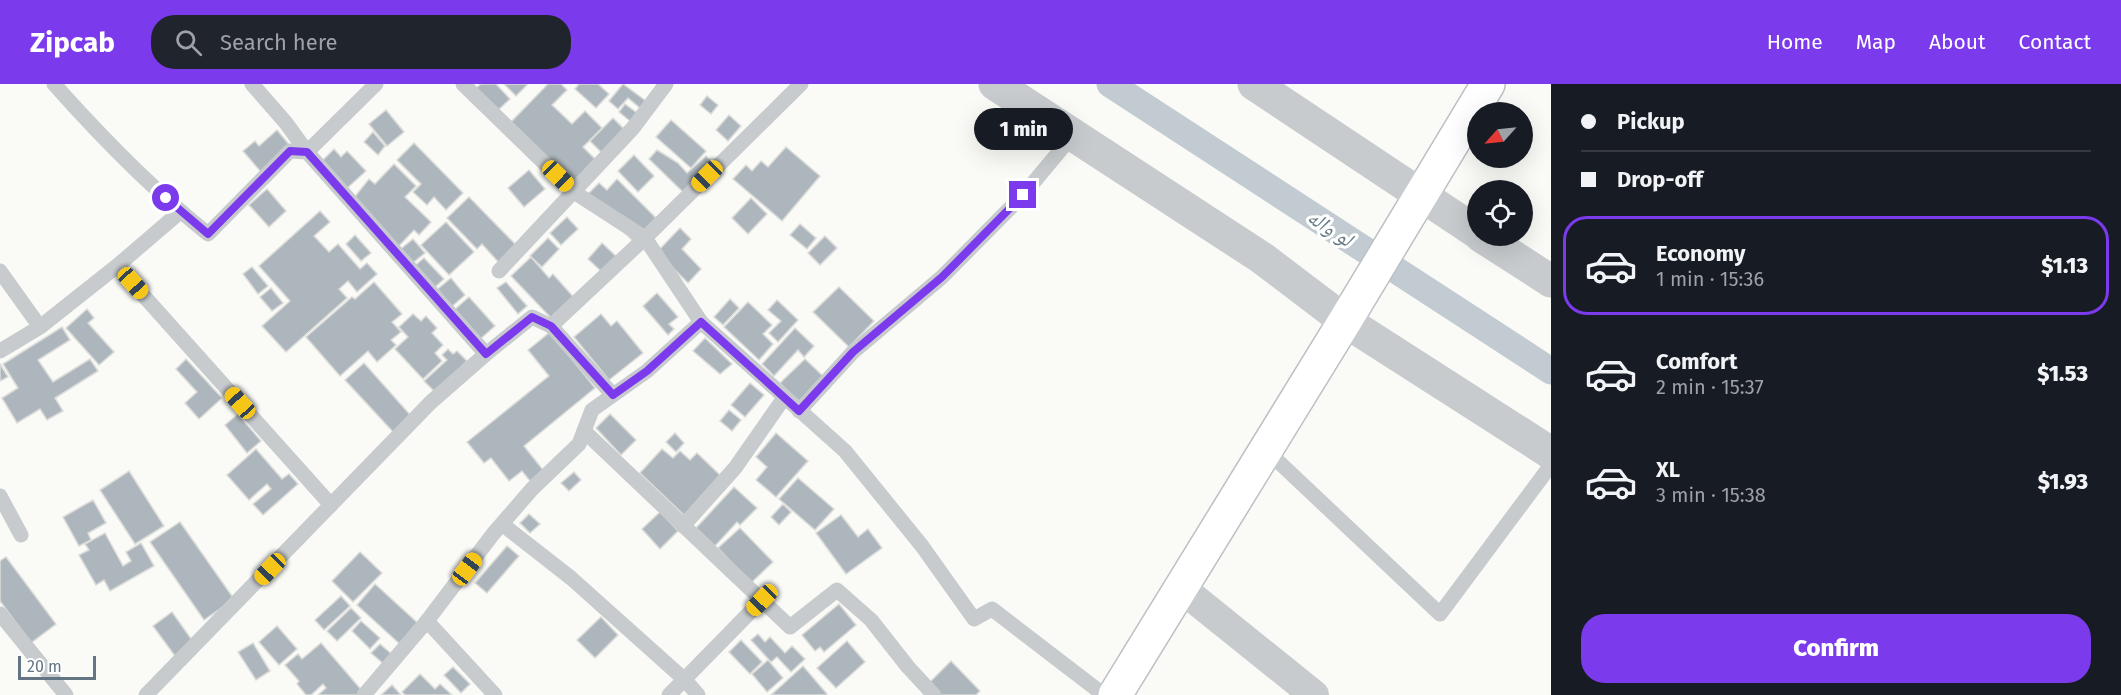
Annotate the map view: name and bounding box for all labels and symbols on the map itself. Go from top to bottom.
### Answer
north arrow [1467,102,1533,168]
callout: 1 min [974,108,1072,150]
car [539,157,577,195]
car [688,157,726,195]
route end [1009,181,1036,208]
route start [152,184,179,211]
water label: لو واله [1303,204,1360,253]
car [114,264,152,302]
car [221,384,259,422]
car [449,549,485,589]
car [251,550,289,588]
car [743,581,781,619]
scale bar [18,653,96,680]

